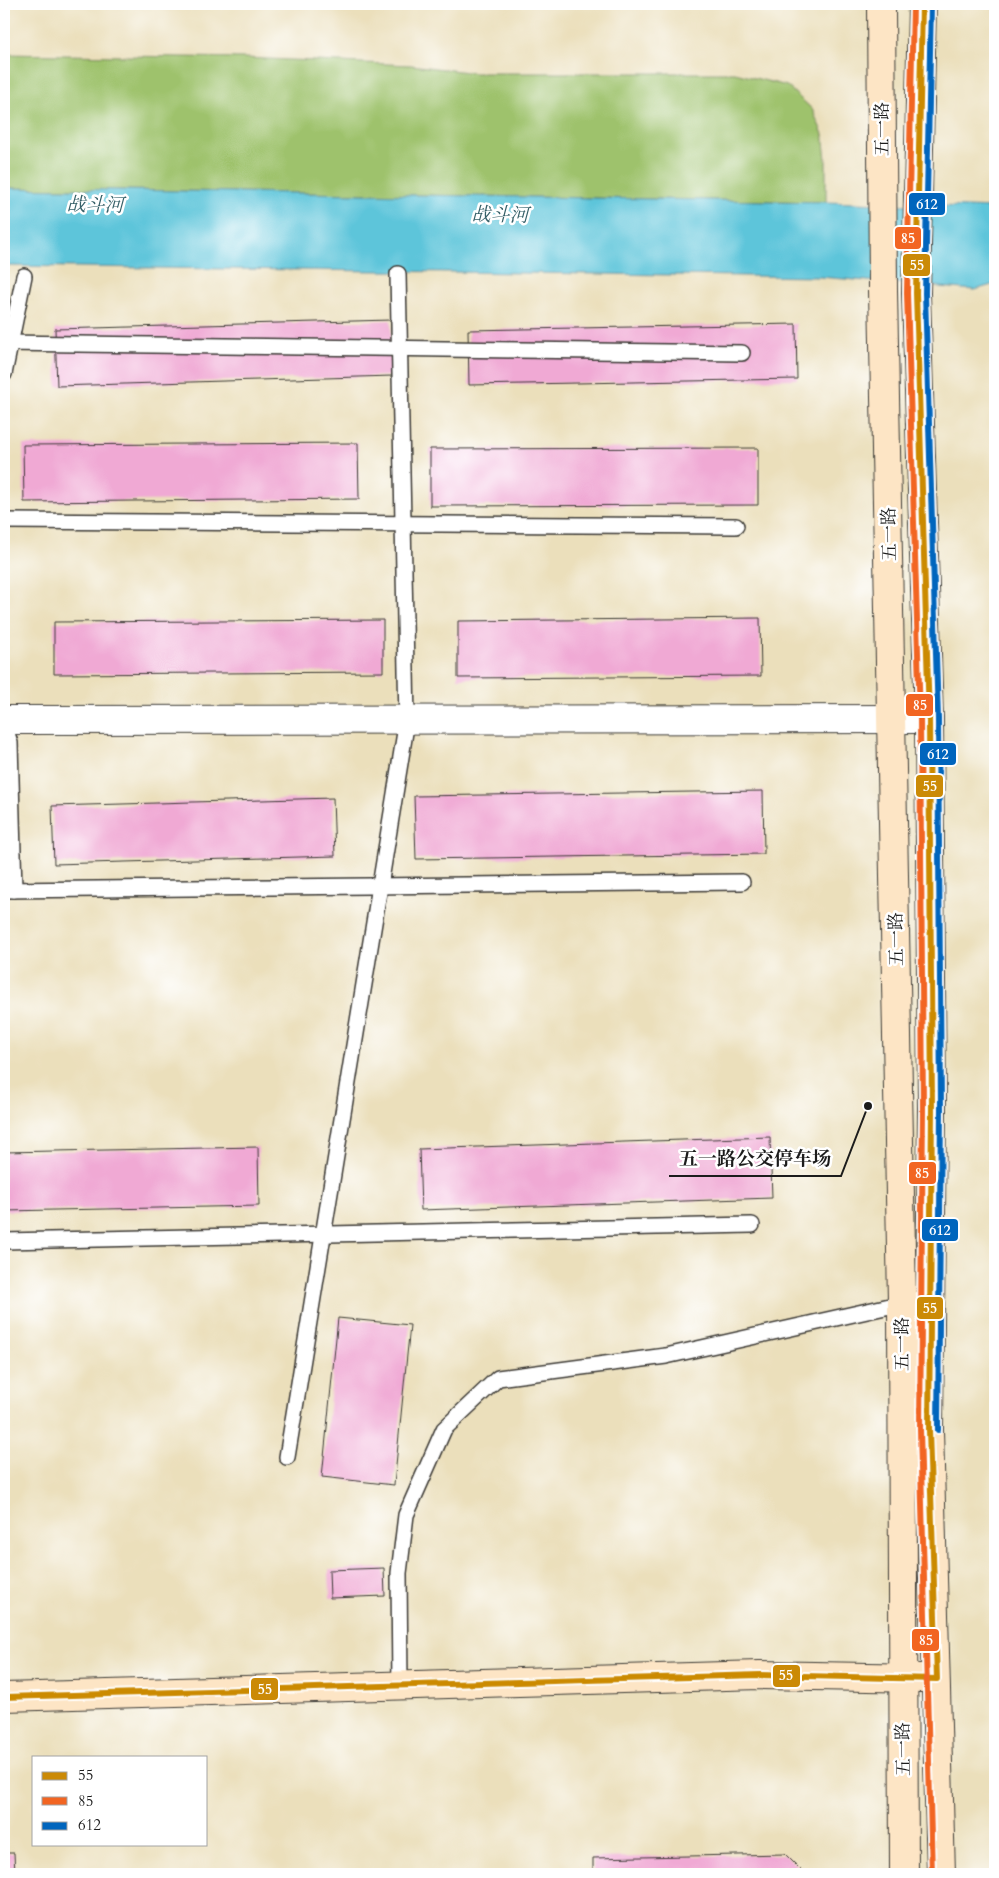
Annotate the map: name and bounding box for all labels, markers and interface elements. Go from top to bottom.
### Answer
street label: 五一路 [870,102,895,156]
water label: 战斗河 [66,192,127,219]
line badge: 612 [908,192,946,216]
text: 612 [916,195,938,214]
water label: 战斗河 [471,202,532,229]
line badge: 85 [894,226,922,250]
text: 85 [901,229,915,248]
line badge: 55 [902,253,931,277]
text: 55 [910,256,924,275]
street label: 五一路 [877,507,902,561]
line badge: 85 [905,693,934,717]
text: 85 [913,696,927,715]
line badge: 612 [919,742,957,766]
text: 612 [927,745,949,764]
line badge: 55 [915,774,944,798]
text: 55 [923,777,937,796]
street label: 五一路 [884,912,909,966]
callout: 五一路公交停车场 [669,1142,841,1176]
text: 五一路公交停车场 [679,1146,831,1172]
line badge: 85 [908,1161,937,1185]
text: 85 [915,1164,929,1183]
line badge: 612 [921,1218,959,1242]
text: 612 [929,1221,951,1240]
line badge: 55 [916,1296,944,1320]
text: 55 [923,1299,937,1318]
street label: 五一路 [890,1317,915,1371]
line badge: 85 [911,1628,940,1652]
text: 85 [919,1631,933,1650]
line badge: 55 [772,1664,801,1688]
text: 55 [779,1666,793,1685]
line badge: 55 [250,1677,279,1701]
text: 55 [258,1680,272,1699]
street label: 五一路 [891,1722,916,1776]
legend [32,1756,208,1846]
text: 55 [78,1765,93,1785]
text: 85 [78,1791,93,1811]
text: 612 [78,1815,101,1835]

